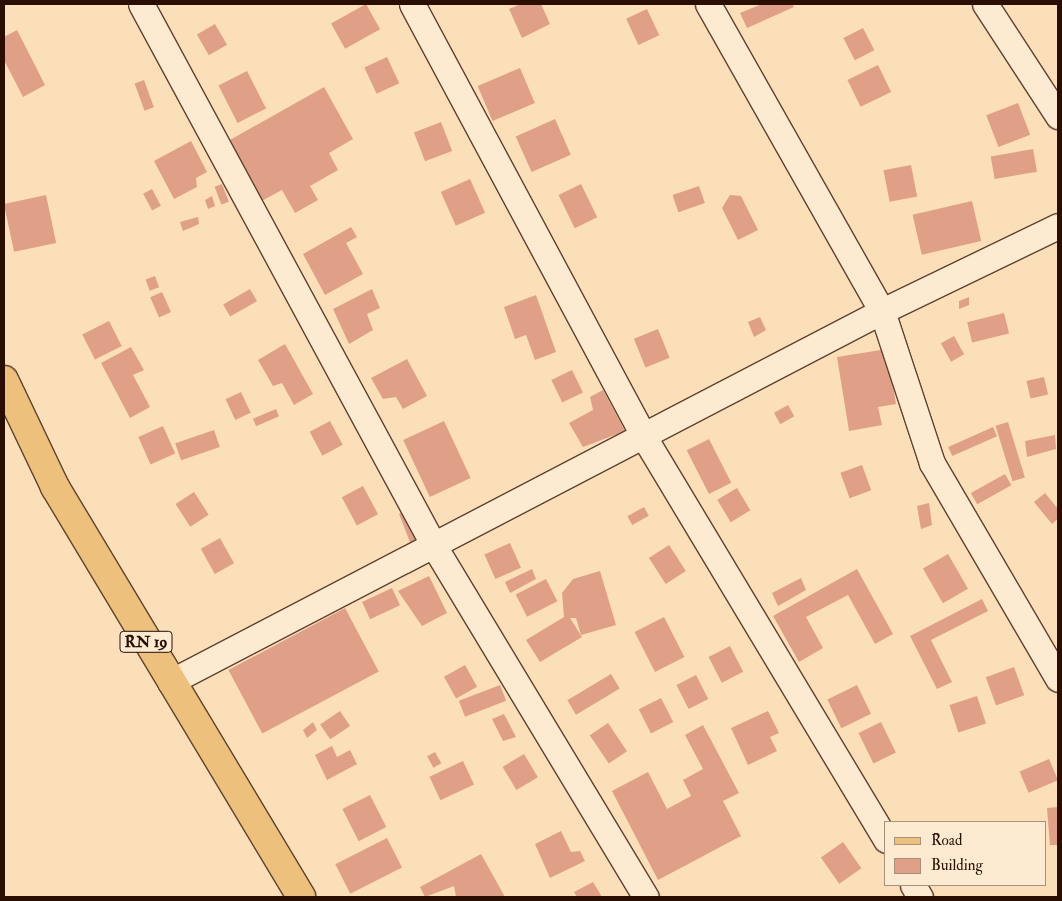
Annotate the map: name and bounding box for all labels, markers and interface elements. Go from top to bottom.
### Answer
road number: RN 19 [118,628,174,656]
legend [884,821,1047,886]
text: Road [931,831,962,850]
text: Building [931,856,983,875]

